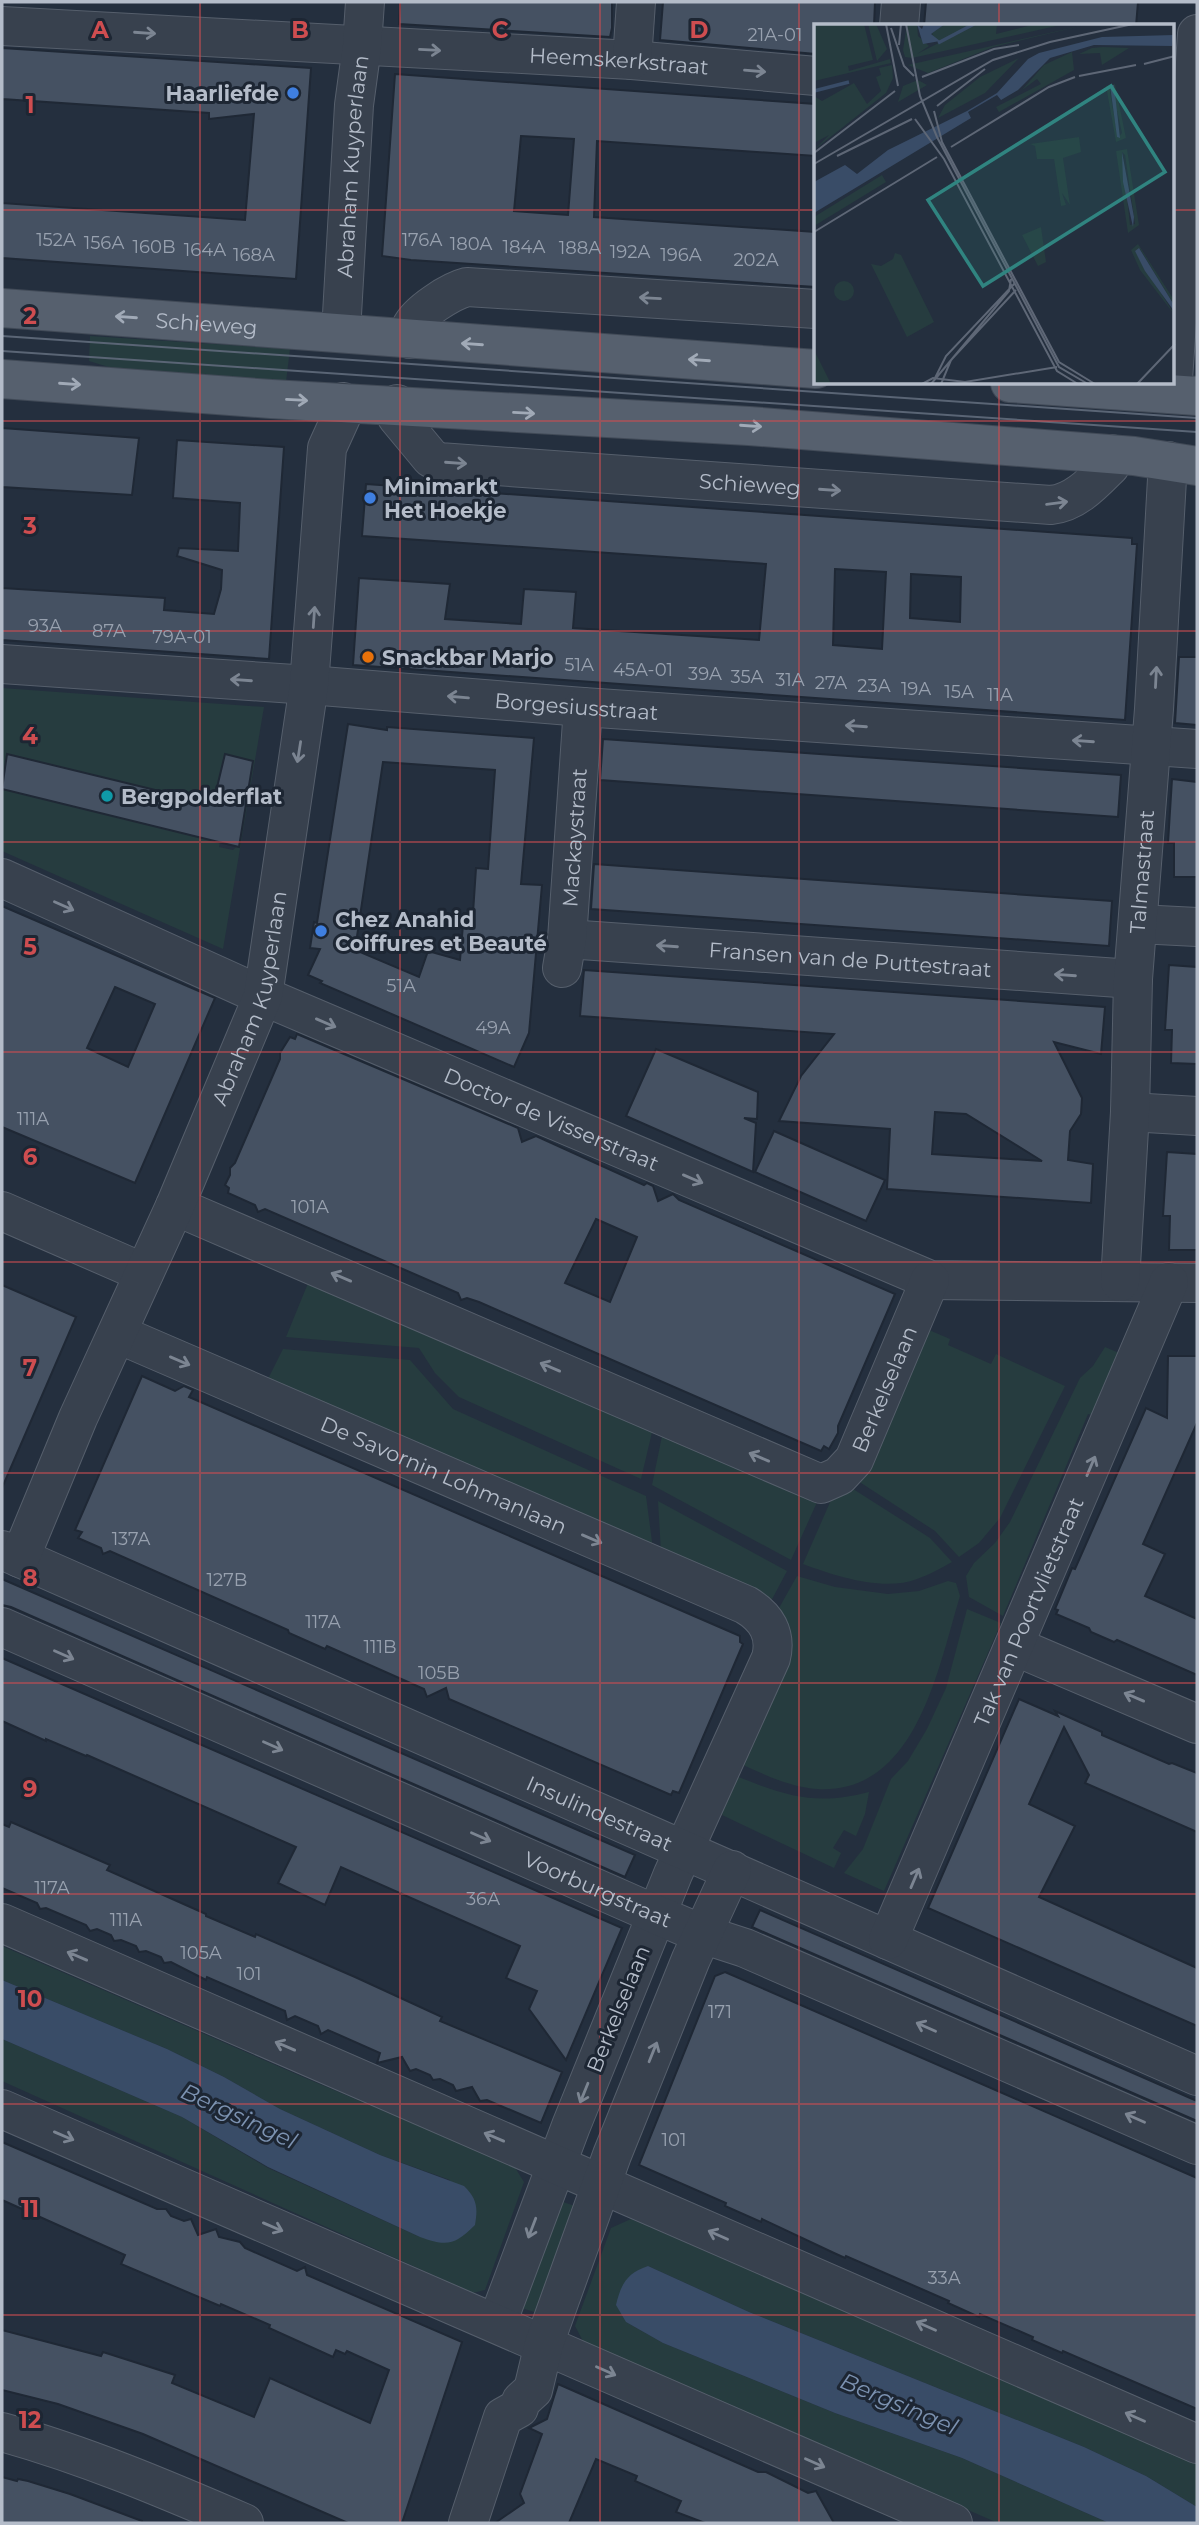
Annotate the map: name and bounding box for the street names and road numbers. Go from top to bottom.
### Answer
street label: Heemskerkstraat [529,42,710,79]
street label: Abraham Kuyperlaan [332,53,373,279]
street label: Schieweg [155,307,258,340]
street label: Schieweg [698,468,802,500]
street label: Borgesiusstraat [494,687,659,725]
street label: Mackaystraat [557,767,591,908]
street label: Talmastraat [1124,809,1159,934]
street label: Abraham Kuyperlaan [206,889,291,1109]
street label: Fransen van de Puttestraat [708,937,993,981]
street label: Doctor de Visserstraat [440,1062,663,1176]
street label: Berkelselaan [846,1322,922,1456]
street label: De Savornin Lohmanlaan [317,1411,571,1539]
street label: Tak van Poortvlietstraat [968,1493,1088,1730]
street label: Insulindestraat [523,1770,677,1856]
street label: Voorburgstraat [520,1846,676,1932]
street label: Berkelselaan [581,1942,655,2076]

